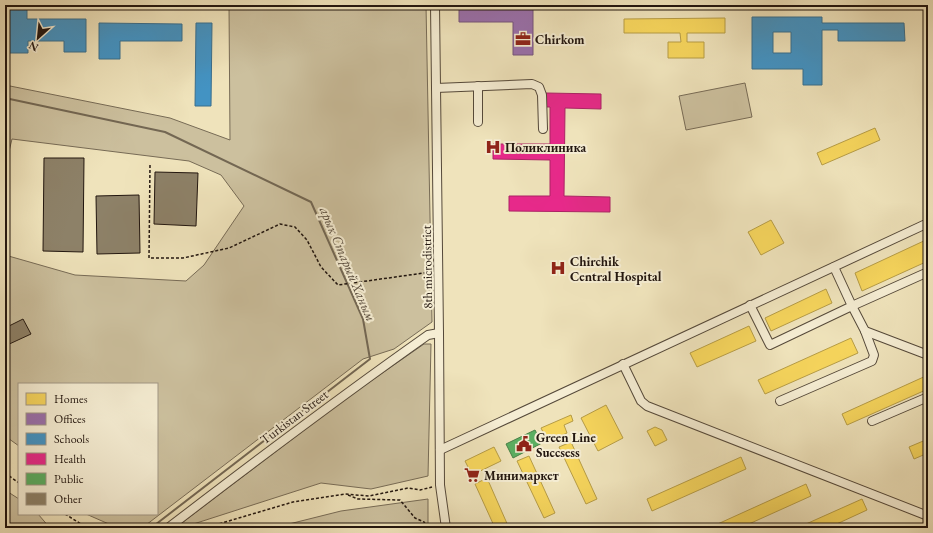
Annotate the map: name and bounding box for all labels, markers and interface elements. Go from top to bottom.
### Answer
north arrow [18,18,58,58]
office icon: Chirkom [514,30,532,48]
place label: Chirkom [535,31,585,48]
text: N [26,39,41,55]
hospital icon: Поликлиника [484,138,502,156]
place label: Поликлиника [505,139,586,156]
water label: арык Старый Ханым [315,203,380,324]
street label: 8th microdistrict [418,225,436,309]
place label: Chirchik Central Hospital [570,253,662,285]
hospital icon: Chirchik Central Hospital [549,259,567,277]
legend [18,383,158,515]
street label: Turkistan Street [257,386,331,448]
text: Homes [54,391,88,407]
text: Offices [54,411,86,427]
place label: Green Line Succsess [536,429,596,461]
text: Schools [54,431,89,447]
public building icon: Green Line Succsess [515,435,533,453]
text: Health [54,451,86,467]
supermarket icon: Минимаркет [463,466,481,484]
place label: Минимаркет [484,467,559,484]
text: Public [54,471,84,487]
text: Other [54,491,82,507]

